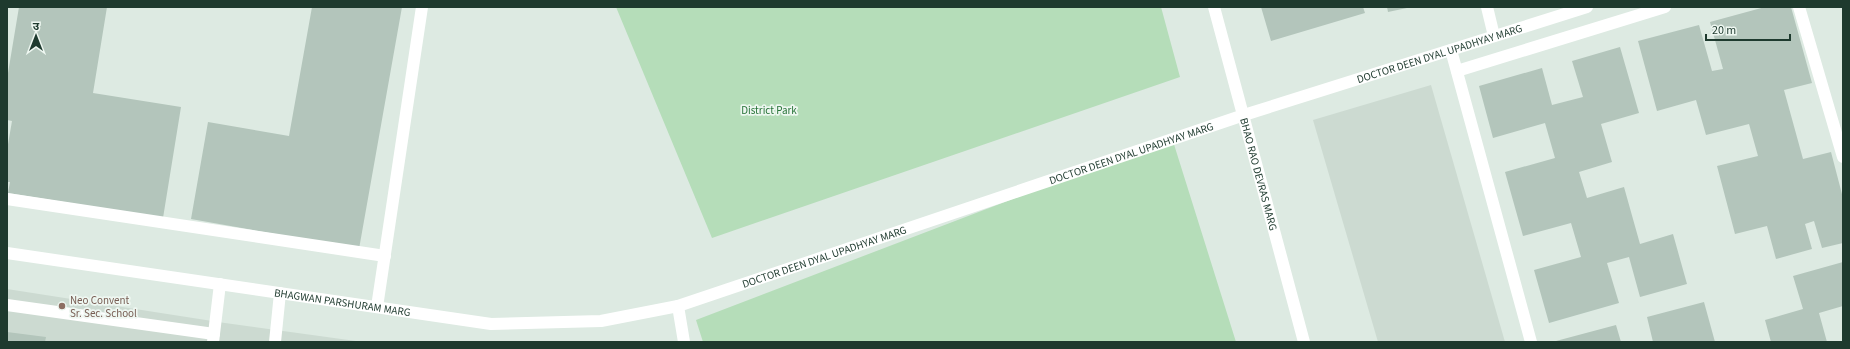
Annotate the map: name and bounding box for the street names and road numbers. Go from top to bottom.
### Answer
street label: DOCTOR DEEN DYAL UPADHYAY MARG [1355,20,1524,87]
street label: BHAO RAO DEVRAS MARG [1237,116,1281,232]
street label: DOCTOR DEEN DYAL UPADHYAY MARG [1047,118,1216,188]
street label: DOCTOR DEEN DYAL UPADHYAY MARG [740,222,909,291]
street label: BHAGWAN PARSHURAM MARG [273,285,412,320]

